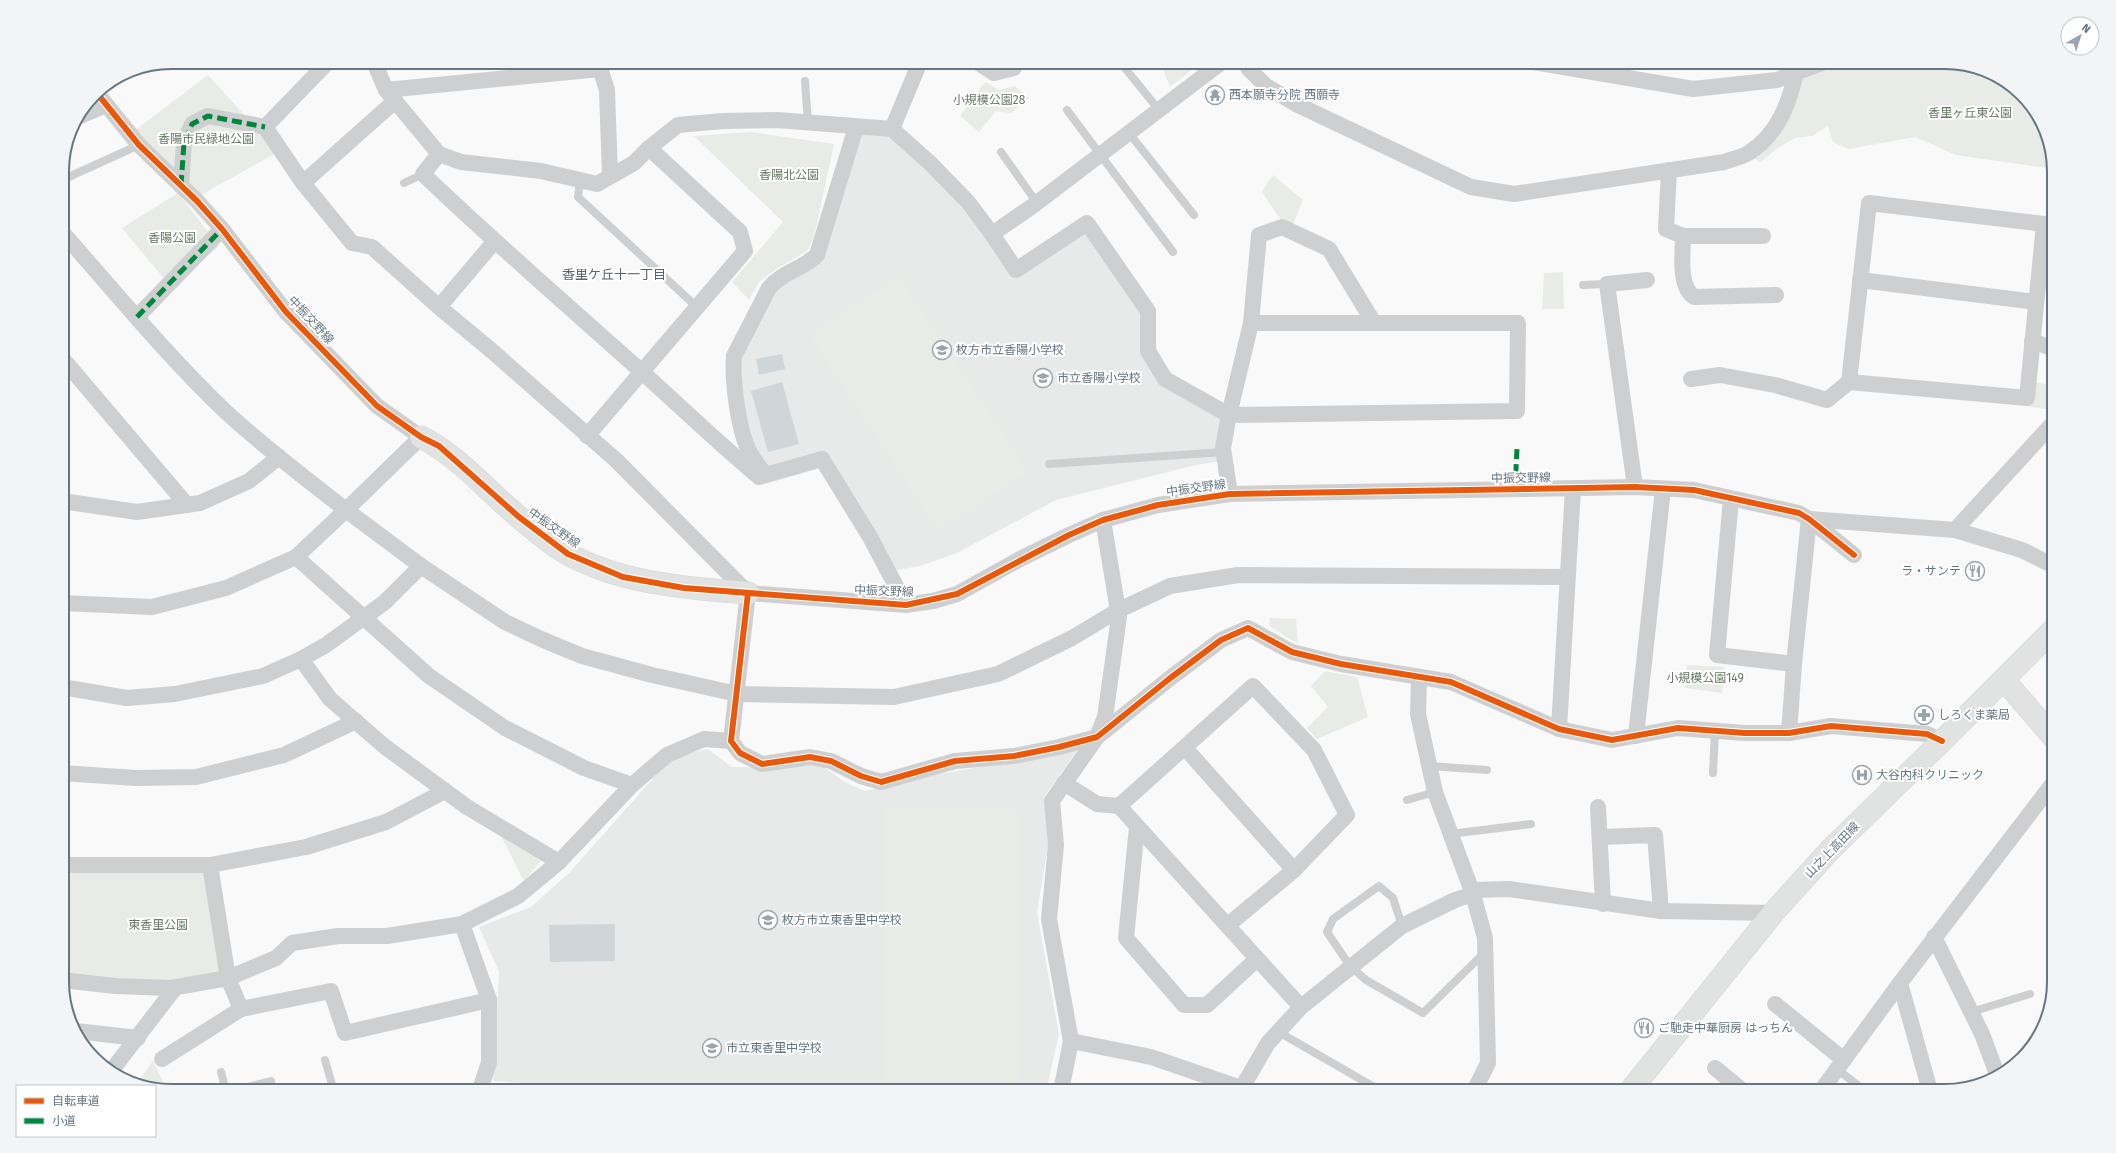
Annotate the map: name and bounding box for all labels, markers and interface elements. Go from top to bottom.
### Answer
north arrow [2060,16,2100,56]
text: N [2079,21,2093,36]
temple icon: 西本願寺分院 西願寺 [1204,84,1226,106]
place label: 西本願寺分院 西願寺 [1229,88,1340,102]
park label: 小規模公園28 [953,93,1026,107]
park label: 香里ヶ丘東公園 [1928,106,2012,120]
park label: 香陽市民緑地公園 [158,132,254,146]
park label: 香陽北公園 [759,168,819,182]
park label: 香陽公園 [148,231,196,245]
district label: 香里ケ丘十一丁目 [562,267,666,282]
street label: 中振交野線 [285,293,337,347]
school or university icon: 枚方市立香陽小学校 [931,339,953,361]
place label: 枚方市立香陽小学校 [956,343,1064,357]
school or university icon: 市立香陽小学校 [1032,367,1054,389]
place label: 市立香陽小学校 [1057,371,1141,385]
street label: 中振交野線 [1491,470,1551,486]
street label: 中振交野線 [1165,477,1227,499]
street label: 中振交野線 [525,505,583,551]
restaurant icon: ラ・サンテ [1964,560,1986,582]
place label: ラ・サンテ [1901,564,1961,578]
street label: 中振交野線 [854,583,914,599]
park label: 小規模公園149 [1666,671,1744,685]
pharmacy icon: しろくま薬局 [1913,704,1935,726]
place label: しろくま薬局 [1938,708,2010,722]
hospital icon: 大谷内科クリニック [1851,764,1873,786]
place label: 大谷内科クリニック [1876,768,1984,782]
street label: 山之上高田線 [1802,819,1862,881]
school or university icon: 枚方市立東香里中学校 [757,909,779,931]
place label: 枚方市立東香里中学校 [782,913,902,927]
park label: 東香里公園 [128,918,188,932]
restaurant icon: ご馳走中華厨房 はっちん [1633,1017,1655,1039]
place label: ご馳走中華厨房 はっちん [1658,1021,1793,1035]
school or university icon: 市立東香里中学校 [701,1037,723,1059]
place label: 市立東香里中学校 [726,1041,822,1055]
legend [16,1085,156,1137]
text: 自転車道 [52,1094,100,1108]
text: 小道 [52,1114,76,1128]

